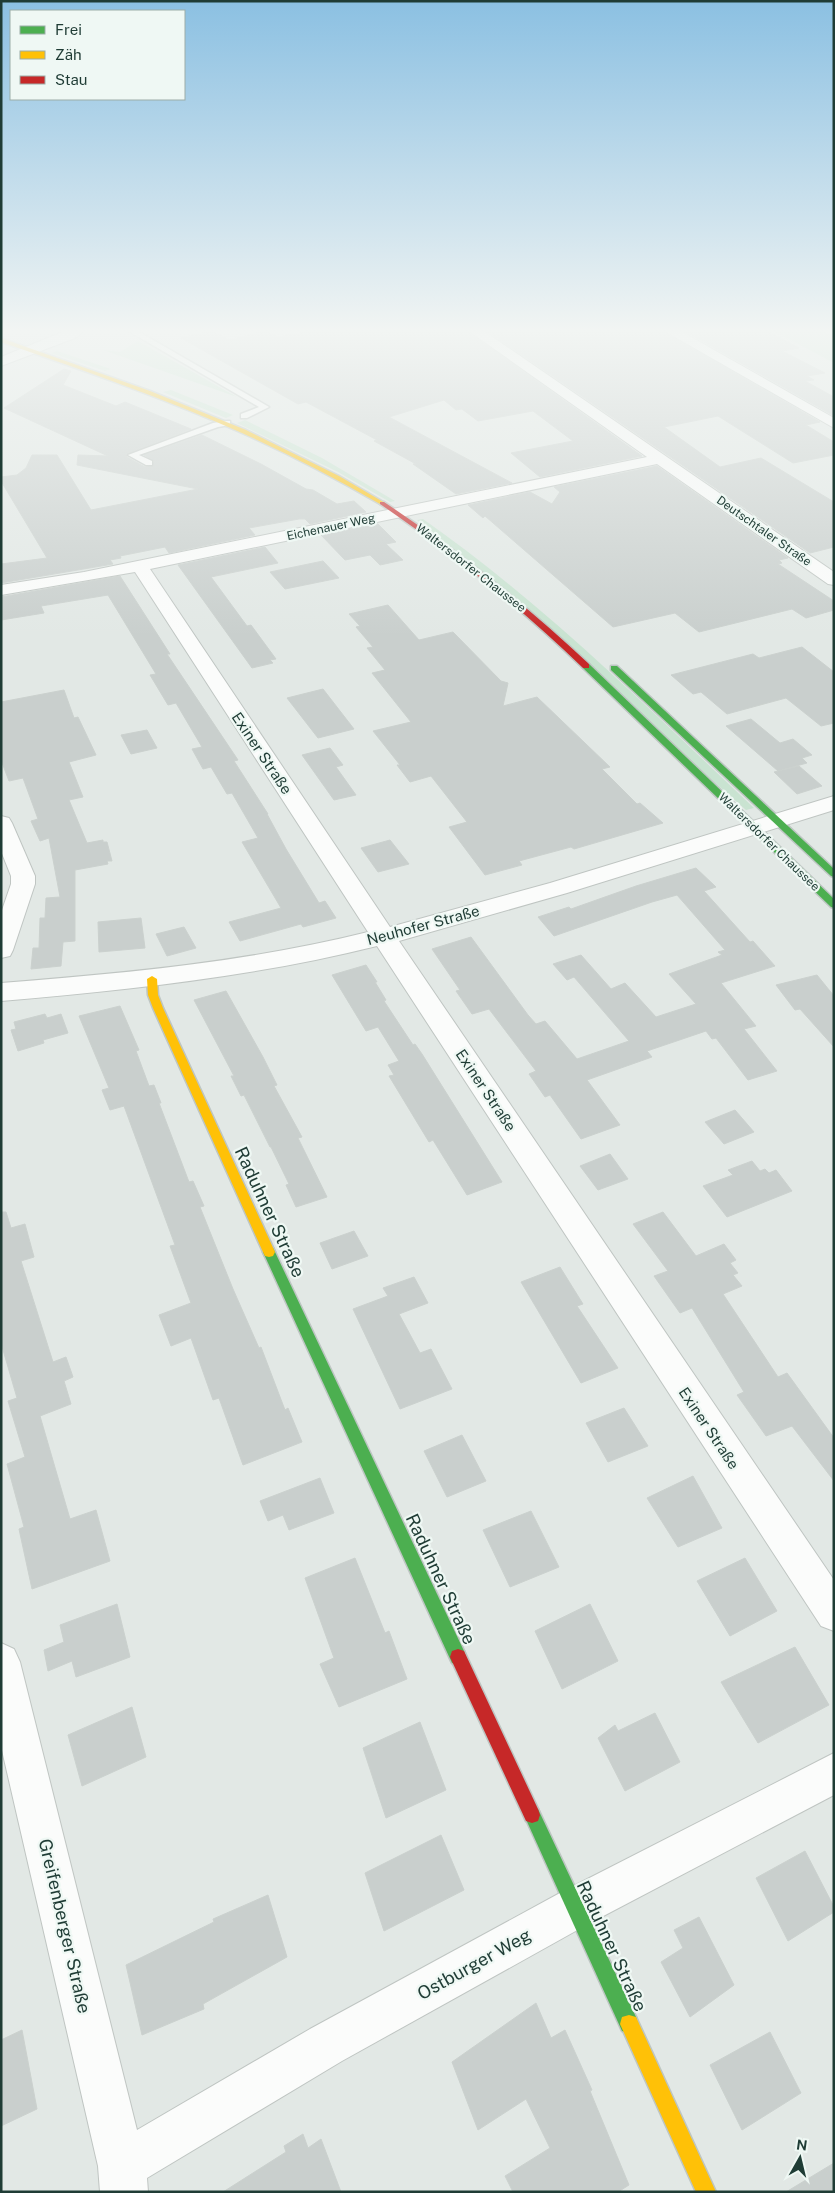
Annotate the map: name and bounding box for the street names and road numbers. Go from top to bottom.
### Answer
street label: Deutschtaler Straße [714,493,814,569]
street label: Eichenauer Weg [285,511,377,543]
street label: Waltersdorfer Chaussee [413,521,529,615]
street label: Exiner Straße [228,709,296,797]
street label: Waltersdorfer Chaussee [716,790,823,894]
street label: Neuhofer Straße [365,902,481,948]
street label: Exiner Straße [452,1046,520,1134]
street label: Raduhner Straße [231,1143,309,1281]
street label: Exiner Straße [675,1384,743,1472]
street label: Raduhner Straße [402,1510,480,1648]
street label: Greifenberger Straße [35,1837,95,2015]
street label: Raduhner Straße [573,1877,651,2015]
street label: Ostburger Weg [413,1924,535,2004]

